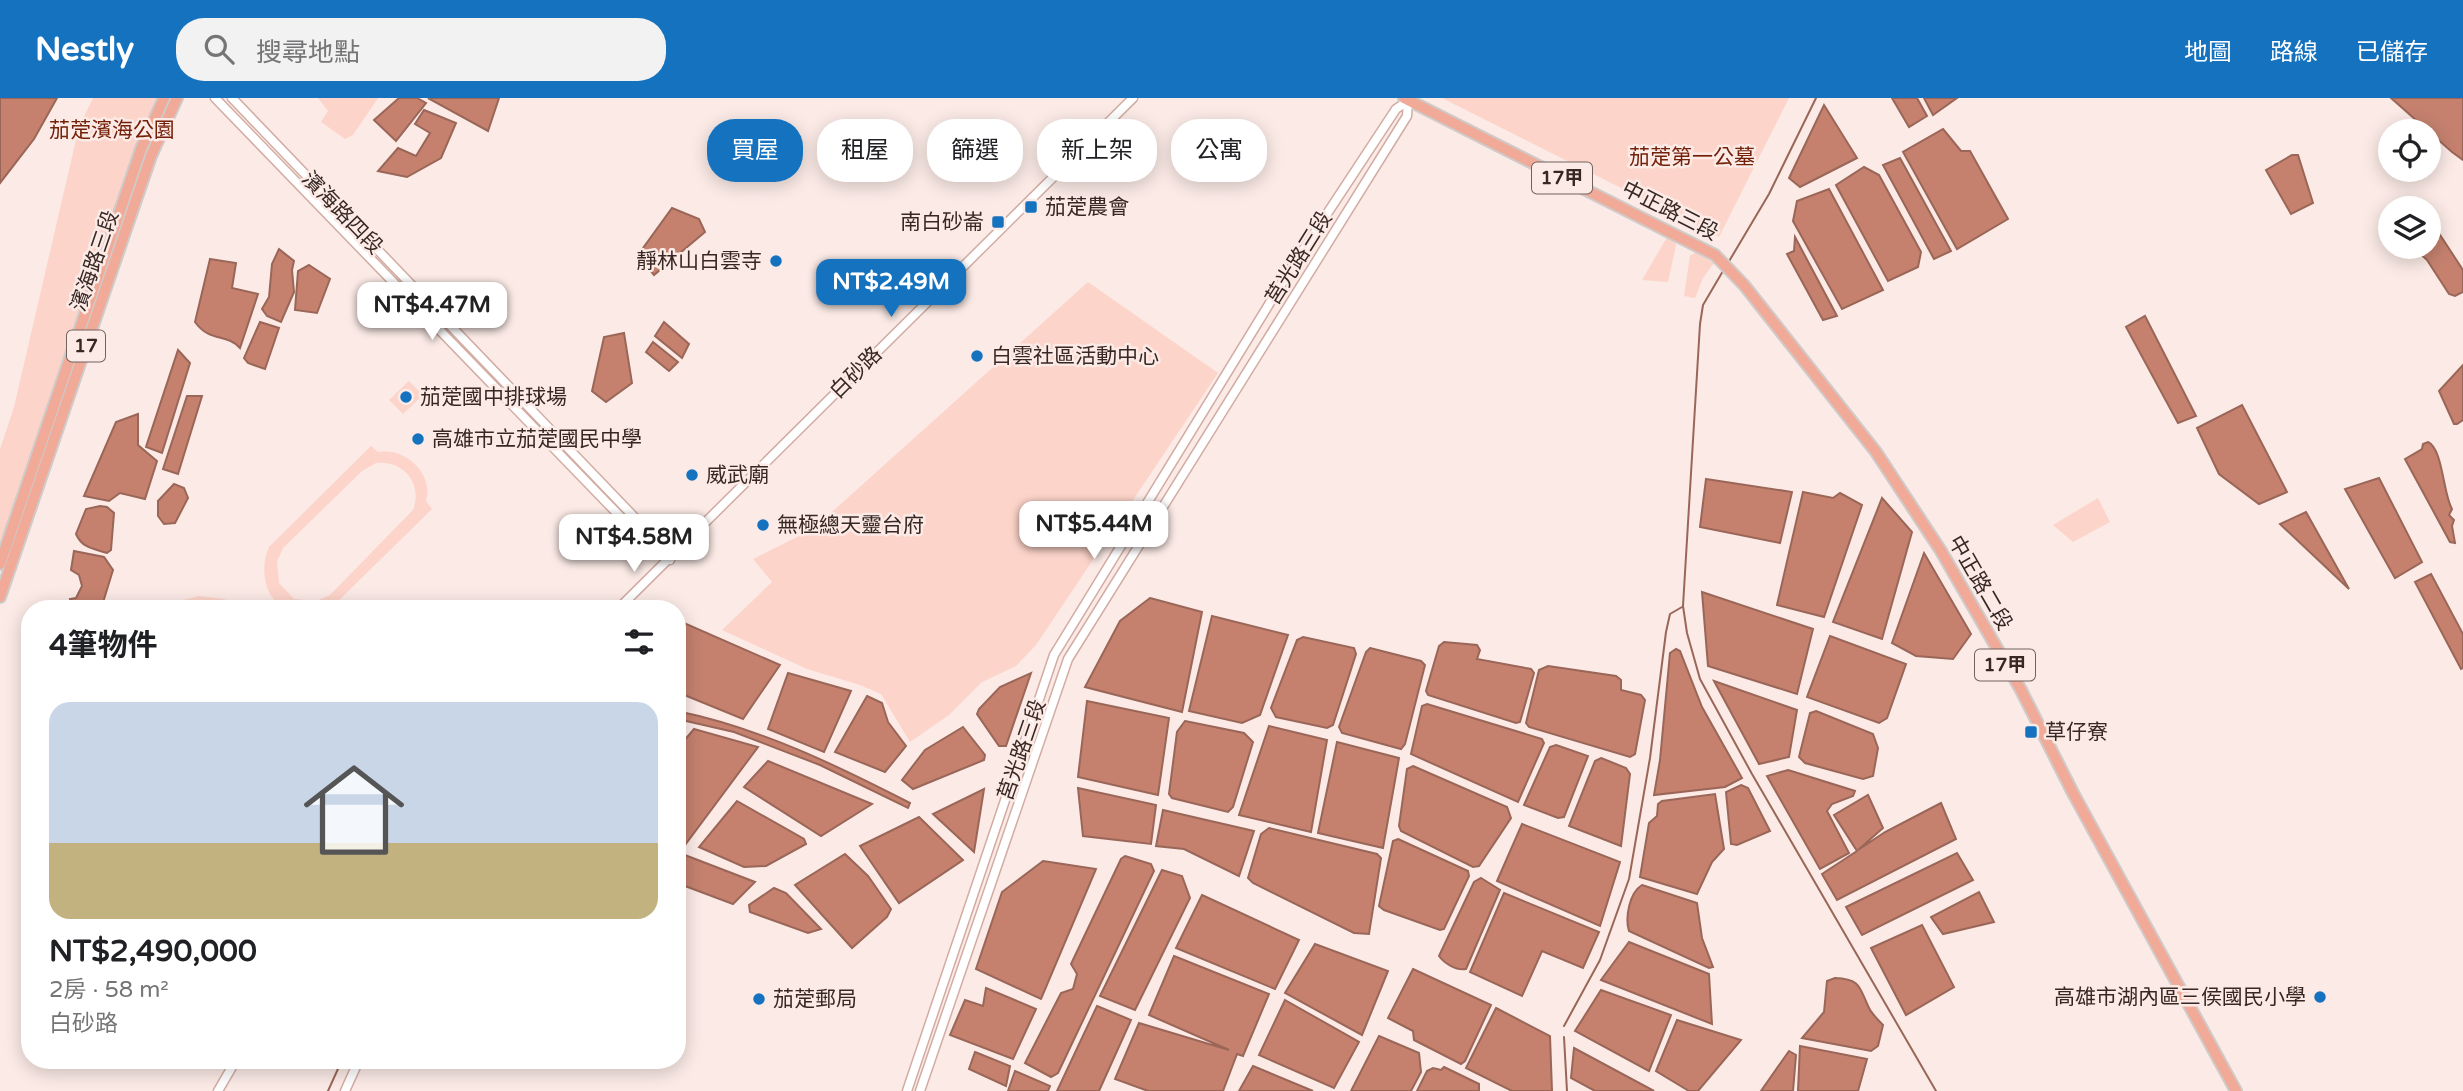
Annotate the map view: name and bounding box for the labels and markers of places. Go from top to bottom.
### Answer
place label: 茄萣農會 [1045,195,1129,220]
marker: 茄萣農會 [1023,199,1039,215]
place label: 南白砂崙 [900,210,984,235]
marker: 南白砂崙 [990,214,1006,230]
place label: 靜林山白雲寺 [636,249,762,274]
marker: 靜林山白雲寺 [768,253,784,269]
pin: NT$2.49M [819,260,963,319]
pin: NT$4.47M [360,282,504,342]
place label: 白雲社區活動中心 [991,344,1159,369]
marker: 白雲社區活動中心 [969,348,985,364]
place label: 茄萣國中排球場 [420,385,567,410]
marker: 茄萣國中排球場 [398,389,414,405]
place label: 高雄市立茄萣國民中學 [432,427,642,452]
marker: 高雄市立茄萣國民中學 [410,431,426,447]
place label: 威武廟 [706,463,769,488]
marker: 威武廟 [684,467,700,483]
pin: NT$5.44M [1022,502,1166,561]
place label: 無極總天靈台府 [777,513,924,538]
pin: NT$4.58M [562,514,706,574]
marker: 無極總天靈台府 [755,517,771,533]
place label: 草仔寮 [2045,720,2108,745]
marker: 草仔寮 [2023,724,2039,740]
place label: 高雄市湖內區三侯國民小學 [2054,985,2306,1010]
place label: 茄萣郵局 [773,987,857,1012]
marker: 高雄市湖內區三侯國民小學 [2312,989,2328,1005]
marker: 茄萣郵局 [751,991,767,1007]

